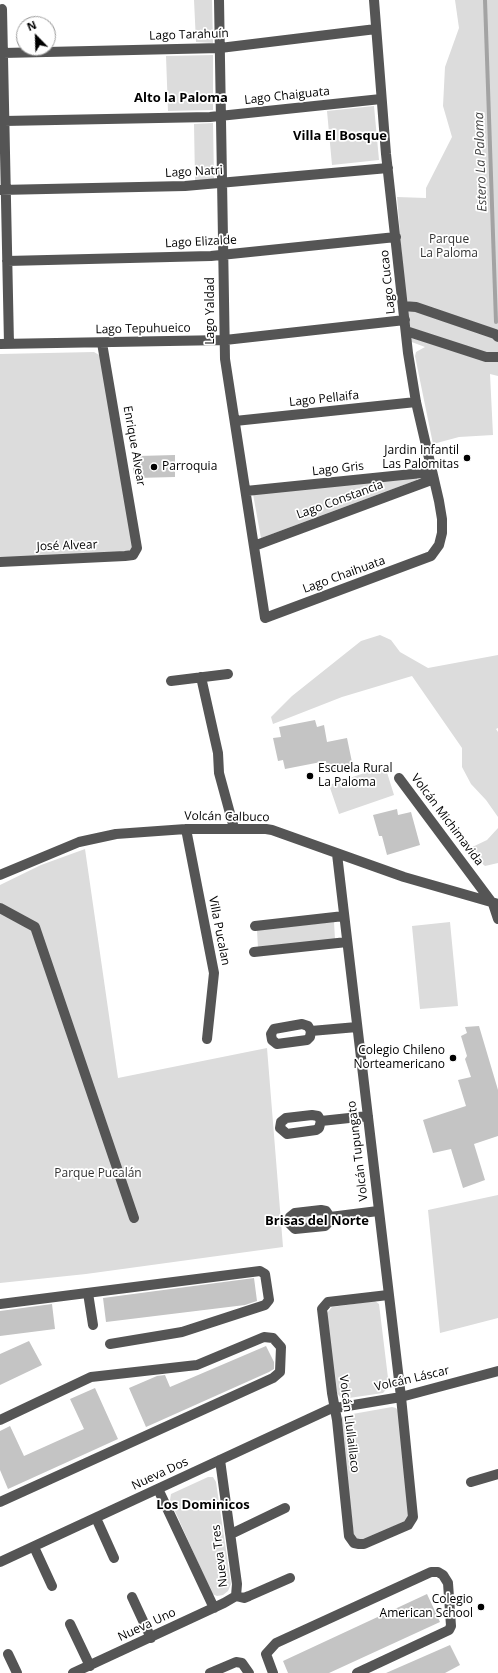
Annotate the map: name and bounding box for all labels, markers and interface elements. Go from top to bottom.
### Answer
north arrow [16,16,56,56]
text: N [24,17,39,34]
street label: Lago Tarahuín [149,26,229,44]
street label: Lago Chaiguata [244,84,330,108]
district label: Alto la Paloma [134,90,228,106]
water label: Estero La Paloma [471,112,491,212]
district label: Villa El Bosque [293,128,387,144]
street label: Lago Natri [165,163,223,181]
street label: Lago Elizalde [165,233,237,251]
park label: Parque La Paloma [420,233,478,261]
street label: Lago Cucao [377,249,399,315]
street label: Lago Yaldad [204,277,218,345]
street label: Lago Tepuhueico [95,321,191,337]
street label: Lago Pellaifa [288,388,360,410]
street label: Enrique Alvear [120,405,148,487]
place label: Jardin Infantil Las Palomitas [382,444,459,472]
marker: Jardin Infantil Las Palomitas [462,453,472,463]
street label: Lago Gris [311,459,365,479]
place label: Parroquia [162,460,217,474]
marker: Parroquia [149,462,159,472]
street label: Lago Constancia [295,478,385,522]
street label: José Alvear [36,538,98,554]
street label: Lago Chaihuata [301,553,387,597]
place label: Escuela Rural La Paloma [318,762,392,790]
marker: Escuela Rural La Paloma [305,771,315,781]
street label: Volcán Michimavida [408,771,486,869]
street label: Volcán Calbuco [184,809,270,825]
street label: Villa Pucalan [205,895,233,967]
place label: Colegio Chileno Norteamericano [353,1044,445,1072]
marker: Colegio Chileno Norteamericano [448,1053,458,1063]
street label: Volcán Tupungato [345,1100,371,1202]
park label: Parque Pucalán [54,1167,142,1181]
district label: Brisas del Norte [265,1213,369,1229]
street label: Volcán Láscar [373,1363,451,1395]
street label: Volcán Llullaillaco [336,1374,362,1474]
street label: Nueva Dos [130,1455,190,1493]
district label: Los Dominicos [156,1497,250,1513]
street label: Nueva Tres [209,1524,231,1588]
place label: Colegio American School [380,1593,473,1621]
marker: Colegio American School [476,1602,486,1612]
street label: Nueva Uno [116,1605,178,1645]

